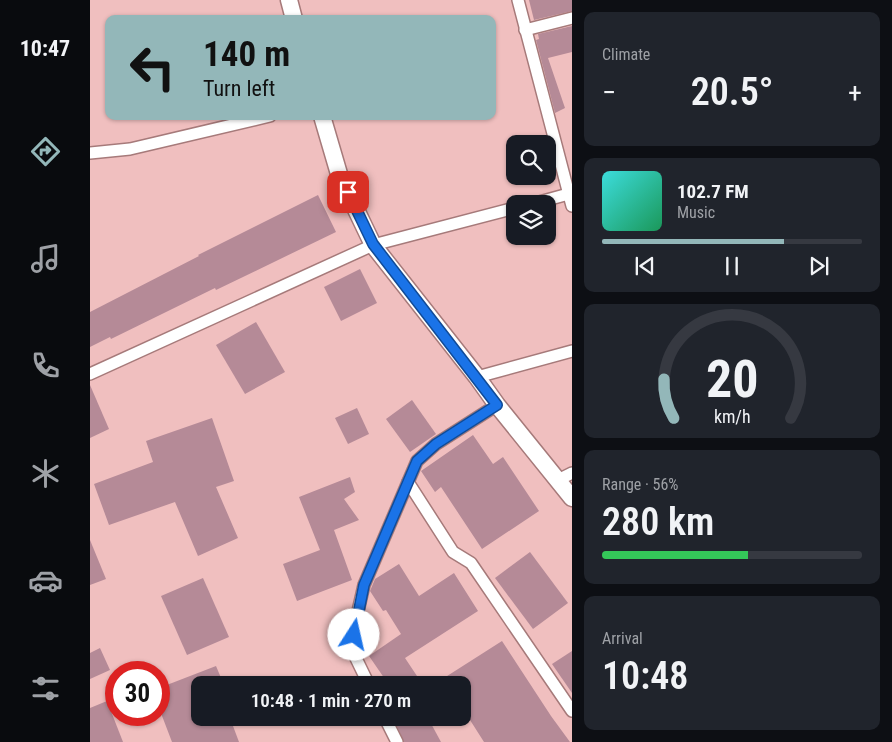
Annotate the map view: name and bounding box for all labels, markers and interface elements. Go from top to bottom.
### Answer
text: 140 m [203,34,290,75]
icon: left [120,35,185,100]
text: 10:47 [20,36,70,61]
text: Climate [602,45,650,64]
text: 20.5° [691,70,773,114]
text: Turn left [203,76,275,101]
text: − [602,76,616,109]
text: + [848,76,862,109]
icon: directions [28,134,63,169]
map controls [506,135,556,245]
button: search [506,135,556,185]
pin [327,171,369,213]
icon: arrive [334,178,362,206]
text: 102.7 FM [677,180,749,203]
button: layers [506,195,556,245]
text: Music [677,203,715,222]
icon: music [28,241,63,276]
icon: previous [631,252,659,280]
icon: pause [718,252,746,280]
icon: next [805,252,833,280]
icon: phone [28,348,63,383]
text: 20 [706,349,758,410]
text: km/h [714,406,750,427]
icon: climate [28,456,63,491]
text: Range · 56% [602,475,678,494]
text: 280 km [602,500,714,544]
icon: car [28,563,63,598]
position arrow [327,608,379,660]
text: Arrival [602,629,643,648]
text: 10:48 [602,654,688,698]
speed limit sign: 30 [105,661,170,726]
icon: filters [28,671,63,706]
text: 10:48 · 1 min · 270 m [251,689,411,712]

